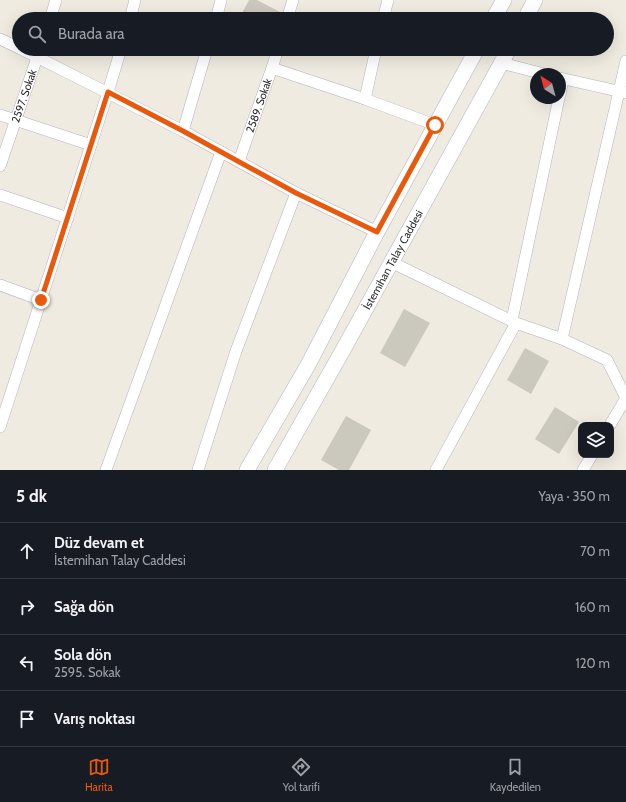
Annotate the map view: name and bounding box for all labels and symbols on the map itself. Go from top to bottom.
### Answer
street label: 2597. Sokak [8,67,40,124]
north arrow [530,68,566,104]
street label: 2589. Sokak [243,76,275,134]
route start [426,116,444,134]
street label: İstemihan Talay Caddesi [360,207,426,312]
route end [32,291,50,309]

